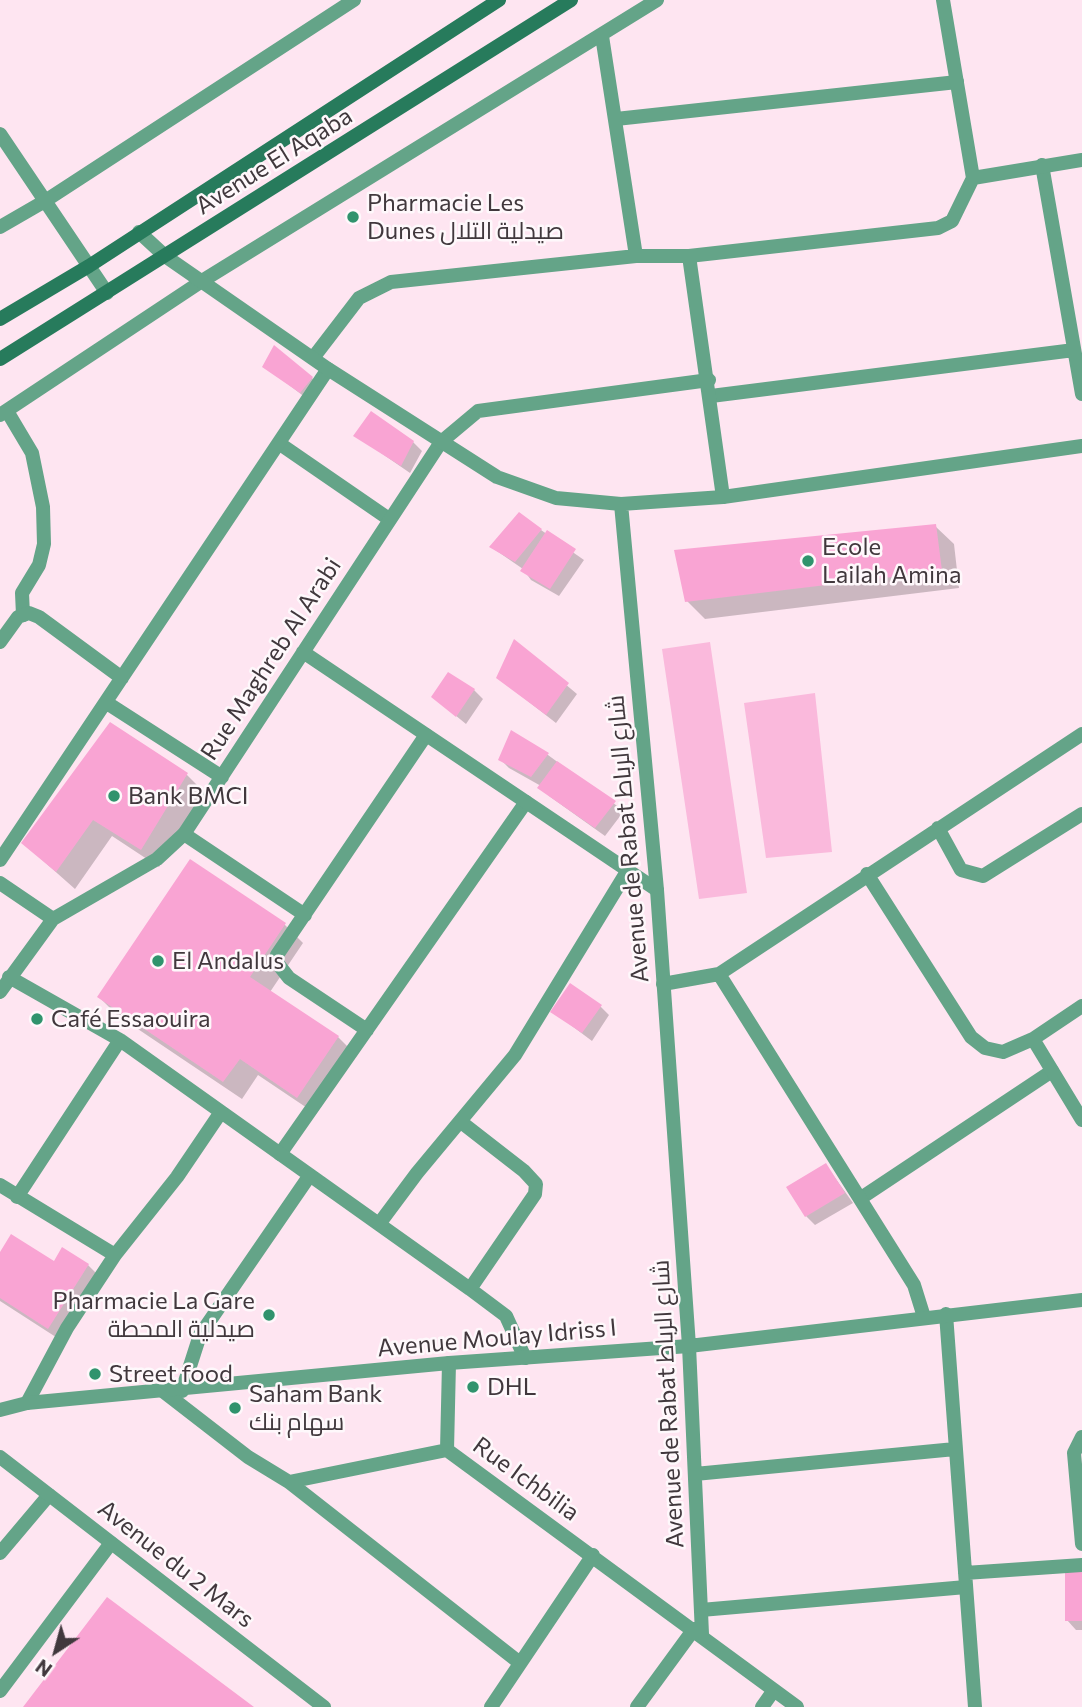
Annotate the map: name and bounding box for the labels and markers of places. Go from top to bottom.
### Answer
place label: Pharmacie Les Dunes صيدلية التلال [367,189,564,245]
marker: Pharmacie Les Dunes صيدلية التلال [345,209,361,225]
place label: Ecole Lailah Amina [822,533,961,589]
marker: Ecole Lailah Amina [800,553,816,569]
place label: Bank BMCI [128,782,249,810]
marker: Bank BMCI [106,788,122,804]
place label: El Andalus [172,947,284,975]
marker: El Andalus [150,953,166,969]
place label: Café Essaouira [51,1005,210,1033]
marker: Café Essaouira [29,1011,45,1027]
place label: Pharmacie La Gare صيدلية المحطة [52,1287,255,1343]
marker: Pharmacie La Gare صيدلية المحطة [261,1307,277,1323]
place label: Street food [109,1360,233,1388]
marker: Street food [87,1366,103,1382]
place label: DHL [487,1373,536,1401]
marker: DHL [465,1379,481,1395]
place label: Saham Bank سهام بنك [249,1380,382,1436]
marker: Saham Bank سهام بنك [227,1400,243,1416]

